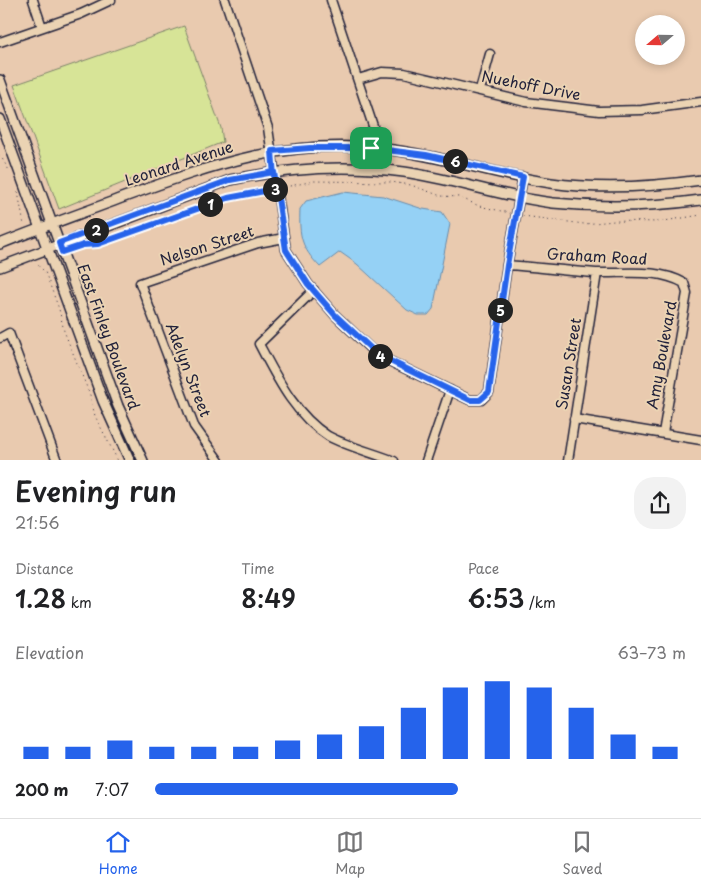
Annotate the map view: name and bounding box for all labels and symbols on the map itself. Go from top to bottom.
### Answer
north arrow [635,15,685,65]
street label: Nuehoff Drive [480,64,583,105]
pin [350,127,392,169]
street label: Leonard Avenue [121,134,236,191]
pin: 6 [442,148,468,174]
pin: 3 [262,176,288,202]
pin: 1 [198,192,222,216]
pin: 2 [84,218,108,242]
street label: Nelson Street [157,219,256,271]
street label: Graham Road [546,241,648,270]
street label: East Finley Boulevard [72,260,146,413]
pin: 5 [488,298,512,322]
street label: Amy Boulevard [640,299,681,411]
street label: Susan Street [549,316,586,411]
street label: Adelyn Street [161,319,218,420]
pin: 4 [368,344,392,368]

